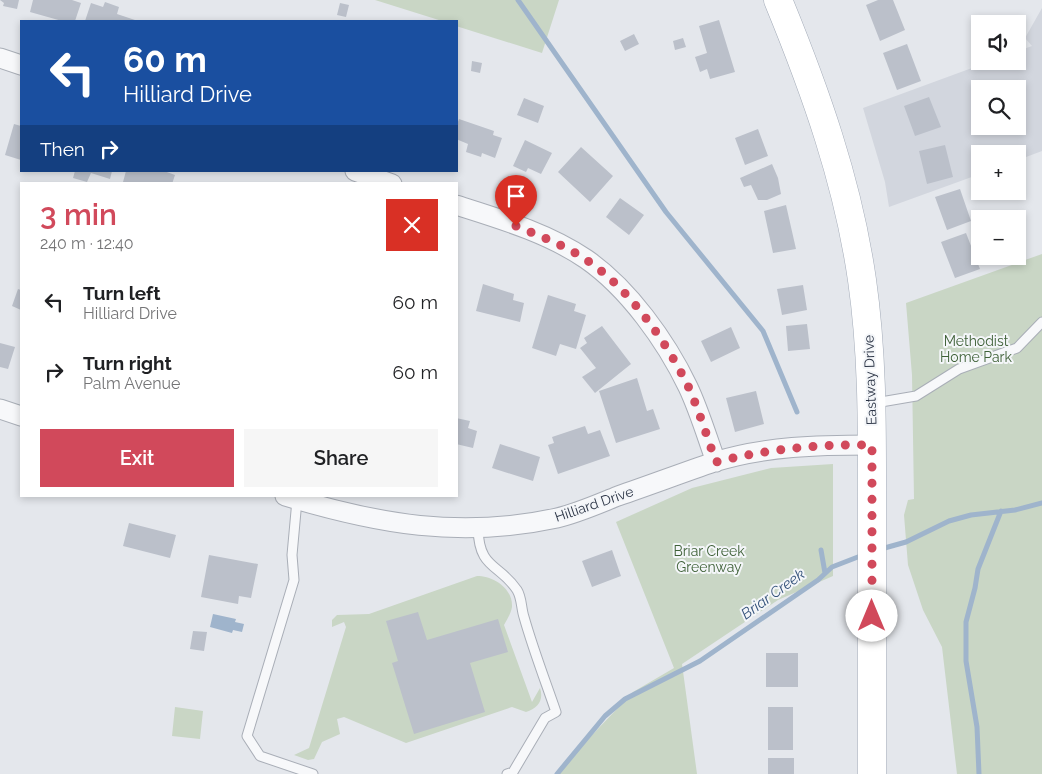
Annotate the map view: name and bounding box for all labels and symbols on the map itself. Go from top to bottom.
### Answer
pin [495,175,537,226]
park label: Methodist Home Park [940,333,1012,365]
street label: Eastway Drive [860,335,880,425]
street label: Hilliard Drive [553,483,635,525]
park label: Briar Creek Greenway [673,543,745,575]
water label: Briar Creek [738,565,808,623]
position arrow [845,589,897,641]

